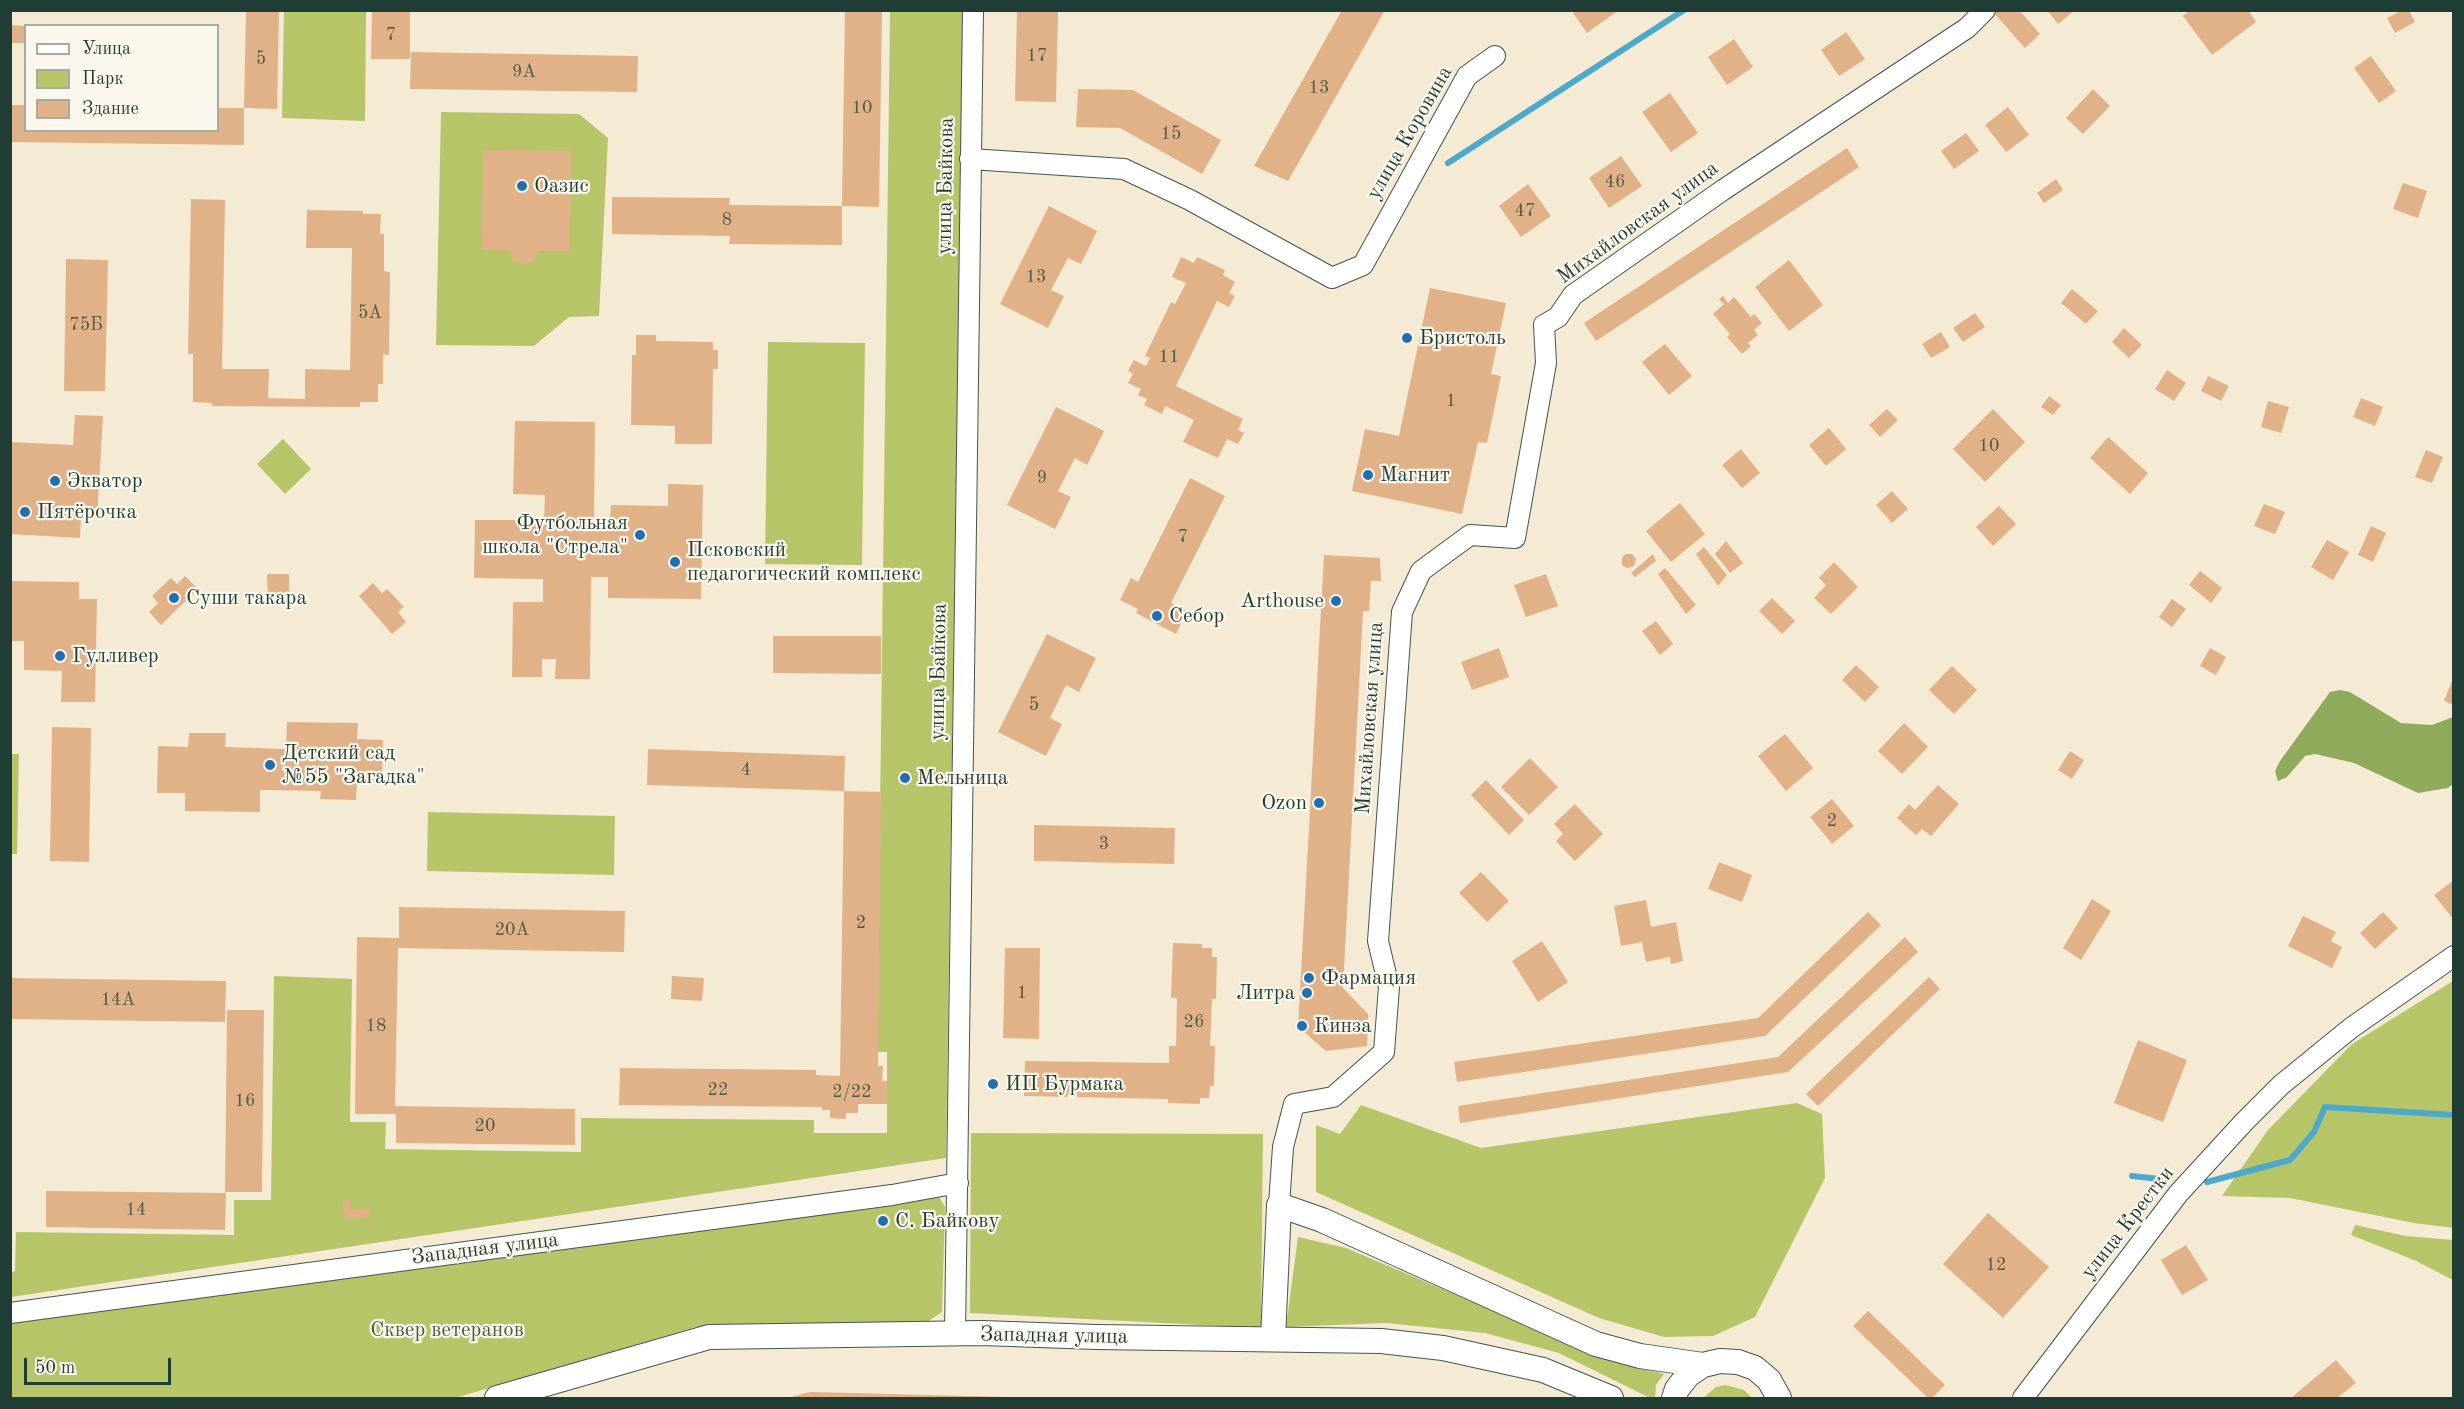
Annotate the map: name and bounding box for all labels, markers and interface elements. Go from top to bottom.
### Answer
legend [24,24,219,132]
house number: 7 [386,24,396,46]
text: Улица [82,40,131,58]
house number: 17 [1027,45,1047,67]
house number: 5 [256,48,266,70]
house number: 9А [512,61,536,83]
street label: улица Коровина [1362,62,1458,204]
text: Парк [82,70,123,88]
house number: 13 [1309,77,1329,99]
house number: 10 [852,97,872,119]
text: Здание [82,100,139,118]
street label: улица Байкова [932,117,960,255]
house number: 15 [1161,123,1181,145]
street label: Михайловская улица [1552,156,1724,290]
house number: 46 [1605,171,1625,193]
place label: Оазис [534,173,589,199]
marker: Оазис [515,179,529,193]
house number: 47 [1515,200,1535,222]
house number: 8 [722,209,732,231]
house number: 13 [1026,266,1046,288]
house number: 5А [358,302,382,324]
house number: 75Б [69,314,103,336]
place label: Бристоль [1419,325,1506,351]
marker: Бристоль [1400,331,1414,345]
house number: 11 [1159,346,1179,368]
house number: 1 [1446,390,1456,412]
house number: 10 [1979,435,1999,457]
place label: Магнит [1380,462,1450,488]
house number: 9 [1037,467,1047,489]
place label: Экватор [67,468,143,494]
marker: Магнит [1361,468,1375,482]
marker: Экватор [48,474,62,488]
place label: Пятёрочка [37,499,137,525]
marker: Пятёрочка [18,505,32,519]
place label: Футбольная школа "Стрела" [482,510,628,560]
house number: 7 [1178,526,1188,548]
marker: Футбольная школа "Стрела" [633,528,647,542]
place label: Псковский педагогический комплекс [687,537,921,587]
marker: Псковский педагогический комплекс [668,555,682,569]
place label: Суши такара [186,585,307,611]
place label: Arthouse [1240,588,1324,614]
marker: Суши такара [167,591,181,605]
marker: Arthouse [1329,594,1343,608]
street label: улица Байкова [925,603,953,741]
place label: Себор [1169,603,1224,629]
marker: Себор [1150,609,1164,623]
street label: Михайловская улица [1351,621,1389,815]
place label: Гулливер [72,643,159,669]
marker: Гулливер [53,649,67,663]
house number: 5 [1029,694,1039,716]
place label: Детский сад №55 "Загадка" [282,740,425,790]
marker: Детский сад №55 "Загадка" [263,758,277,772]
house number: 4 [741,759,751,781]
place label: Мельница [917,765,1008,791]
marker: Мельница [898,771,912,785]
place label: Ozon [1261,790,1307,816]
marker: Ozon [1312,796,1326,810]
house number: 2 [1827,810,1837,832]
house number: 3 [1099,833,1109,855]
house number: 2 [856,912,866,934]
house number: 20А [495,919,529,941]
place label: Фармация [1321,965,1416,991]
marker: Фармация [1302,971,1316,985]
place label: Литра [1236,980,1295,1006]
house number: 1 [1017,982,1027,1004]
marker: Литра [1300,986,1314,1000]
house number: 14А [101,989,135,1011]
house number: 26 [1184,1011,1204,1033]
place label: Кинза [1314,1013,1372,1039]
house number: 18 [366,1015,386,1037]
marker: Кинза [1295,1019,1309,1033]
place label: ИП Бурмака [1005,1071,1124,1097]
marker: ИП Бурмака [986,1077,1000,1091]
house number: 22 [708,1079,728,1101]
house number: 2/22 [832,1081,872,1103]
house number: 16 [235,1090,255,1112]
house number: 20 [475,1115,495,1137]
street label: улица Крестки [2076,1162,2180,1284]
house number: 14 [126,1199,146,1221]
place label: С. Байкову [895,1208,1000,1234]
marker: С. Байкову [876,1214,890,1228]
street label: Западная улица [410,1227,560,1271]
house number: 12 [1986,1254,2006,1276]
park label: Сквер ветеранов [370,1317,524,1343]
street label: Западная улица [980,1322,1128,1350]
scale bar [27,1346,174,1384]
text: 50 m [35,1359,75,1377]

